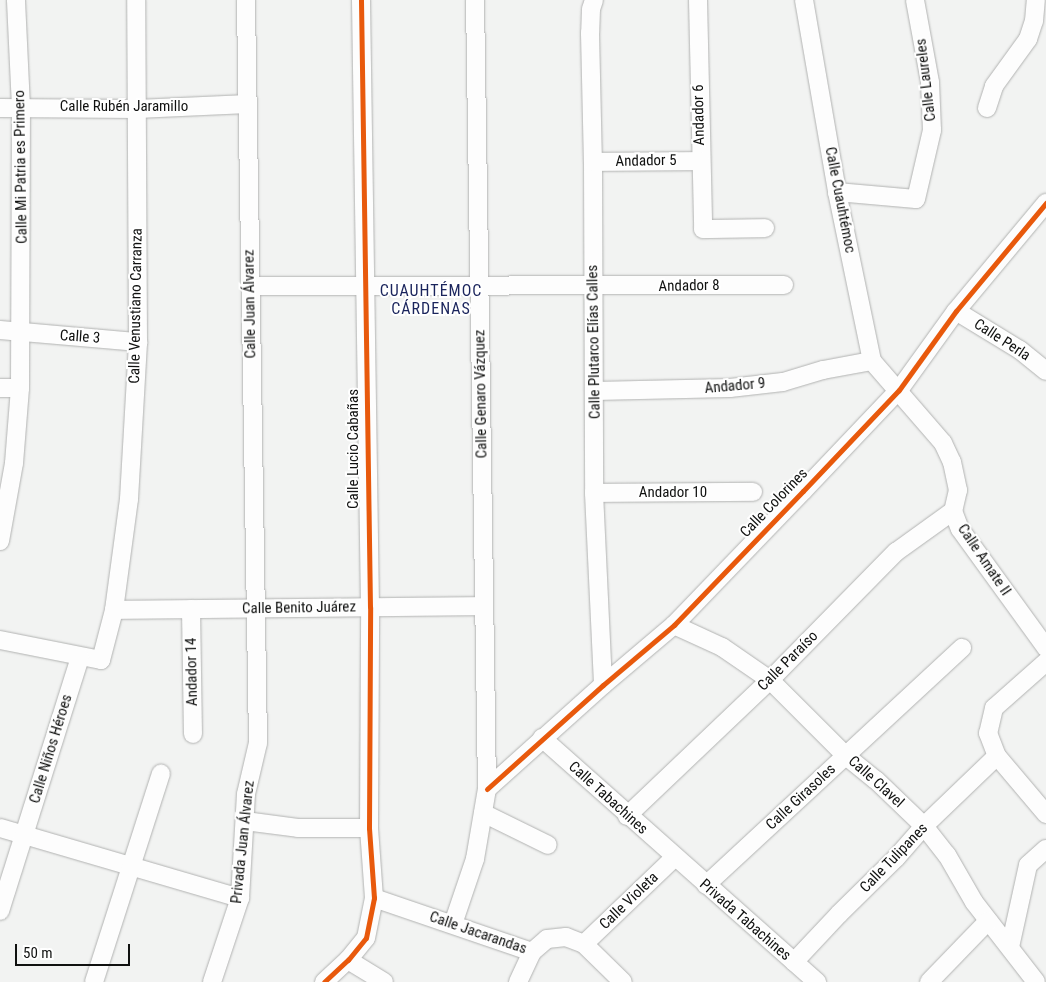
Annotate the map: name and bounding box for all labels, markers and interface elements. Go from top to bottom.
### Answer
street label: Calle Laureles [912,38,940,122]
street label: Andador 6 [689,84,709,146]
street label: Calle Mi Patria es Primero [11,90,31,244]
street label: Calle Rubén Jaramillo [60,98,188,116]
street label: Calle Cuauhtémoc [821,145,859,255]
street label: Andador 5 [615,151,677,171]
street label: Calle Venustiano Carranza [126,228,146,384]
street label: Calle Juan Álvarez [240,249,260,359]
street label: Calle Plutarco Elías Calles [584,265,604,419]
street label: Andador 8 [658,276,720,296]
district label: CUAUHTÉMOC CÁRDENAS [378,281,484,319]
street label: Calle Perla [970,315,1034,365]
street label: Calle 3 [59,327,101,347]
street label: Calle Genaro Vázquez [471,329,491,459]
street label: Andador 9 [704,374,766,398]
street label: Calle Lucio Cabañas [345,389,363,509]
street label: Calle Colorines [737,465,811,541]
street label: Andador 10 [639,484,707,502]
street label: Calle Amate II [953,521,1015,599]
street label: Calle Benito Juárez [242,598,356,618]
street label: Calle Paraíso [754,627,822,695]
street label: Andador 14 [182,638,202,706]
street label: Calle Niños Héroes [26,692,76,806]
street label: Calle Clavel [844,752,908,812]
street label: Calle Tabachines [565,758,651,838]
street label: Calle Girasoles [763,760,839,834]
street label: Privada Juan Álvarez [228,779,258,905]
street label: Calle Tulipanes [856,819,932,897]
street label: Calle Violeta [596,869,662,933]
street label: Privada Tabachines [696,875,794,965]
street label: Calle Jacarandas [427,908,529,958]
scale bar [18,934,132,966]
text: 50 m [23,944,53,962]

